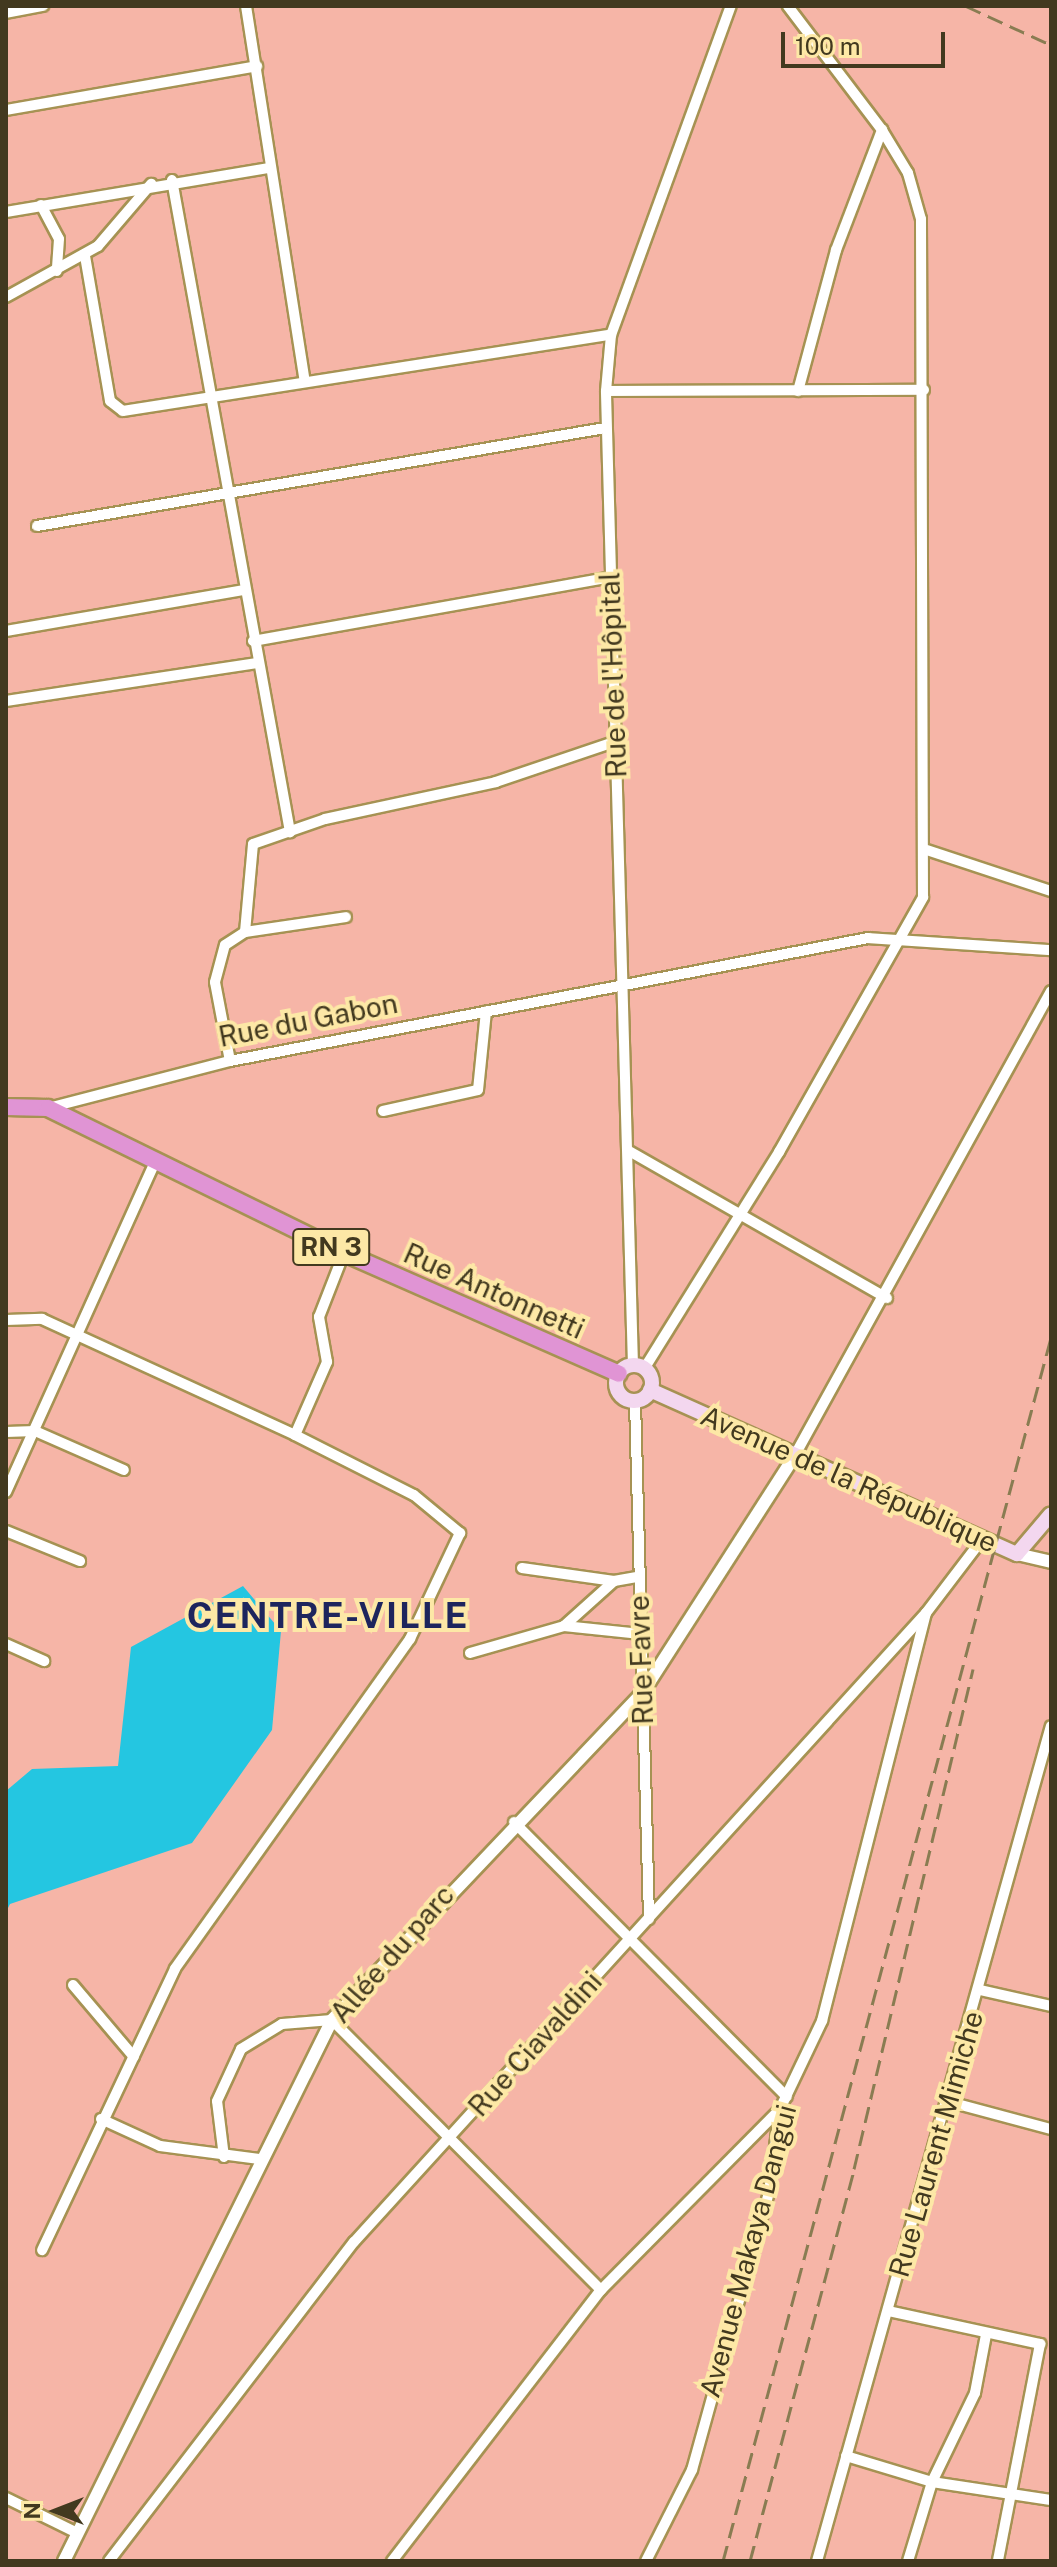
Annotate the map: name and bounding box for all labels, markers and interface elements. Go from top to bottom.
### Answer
scale bar [785,16,949,66]
text: 100 m [795,32,861,60]
street label: Rue de l'Hôpital [593,571,633,779]
street label: Rue du Gabon [215,986,401,1054]
road number: RN 3 [291,1225,371,1269]
street label: Rue Antonnetti [398,1236,590,1346]
street label: Avenue de la République [695,1398,1003,1560]
district label: CENTRE-VILLE [187,1594,469,1638]
street label: Rue Favre [622,1595,660,1725]
street label: Allée du parc [323,1878,461,2030]
street label: Rue Ciavaldini [461,1965,609,2123]
street label: Rue Laurent Mimiche [882,2007,990,2281]
street label: Avenue Makaya Dangui [693,2101,803,2401]
north arrow [16,2471,96,2551]
text: N [19,2502,45,2520]

